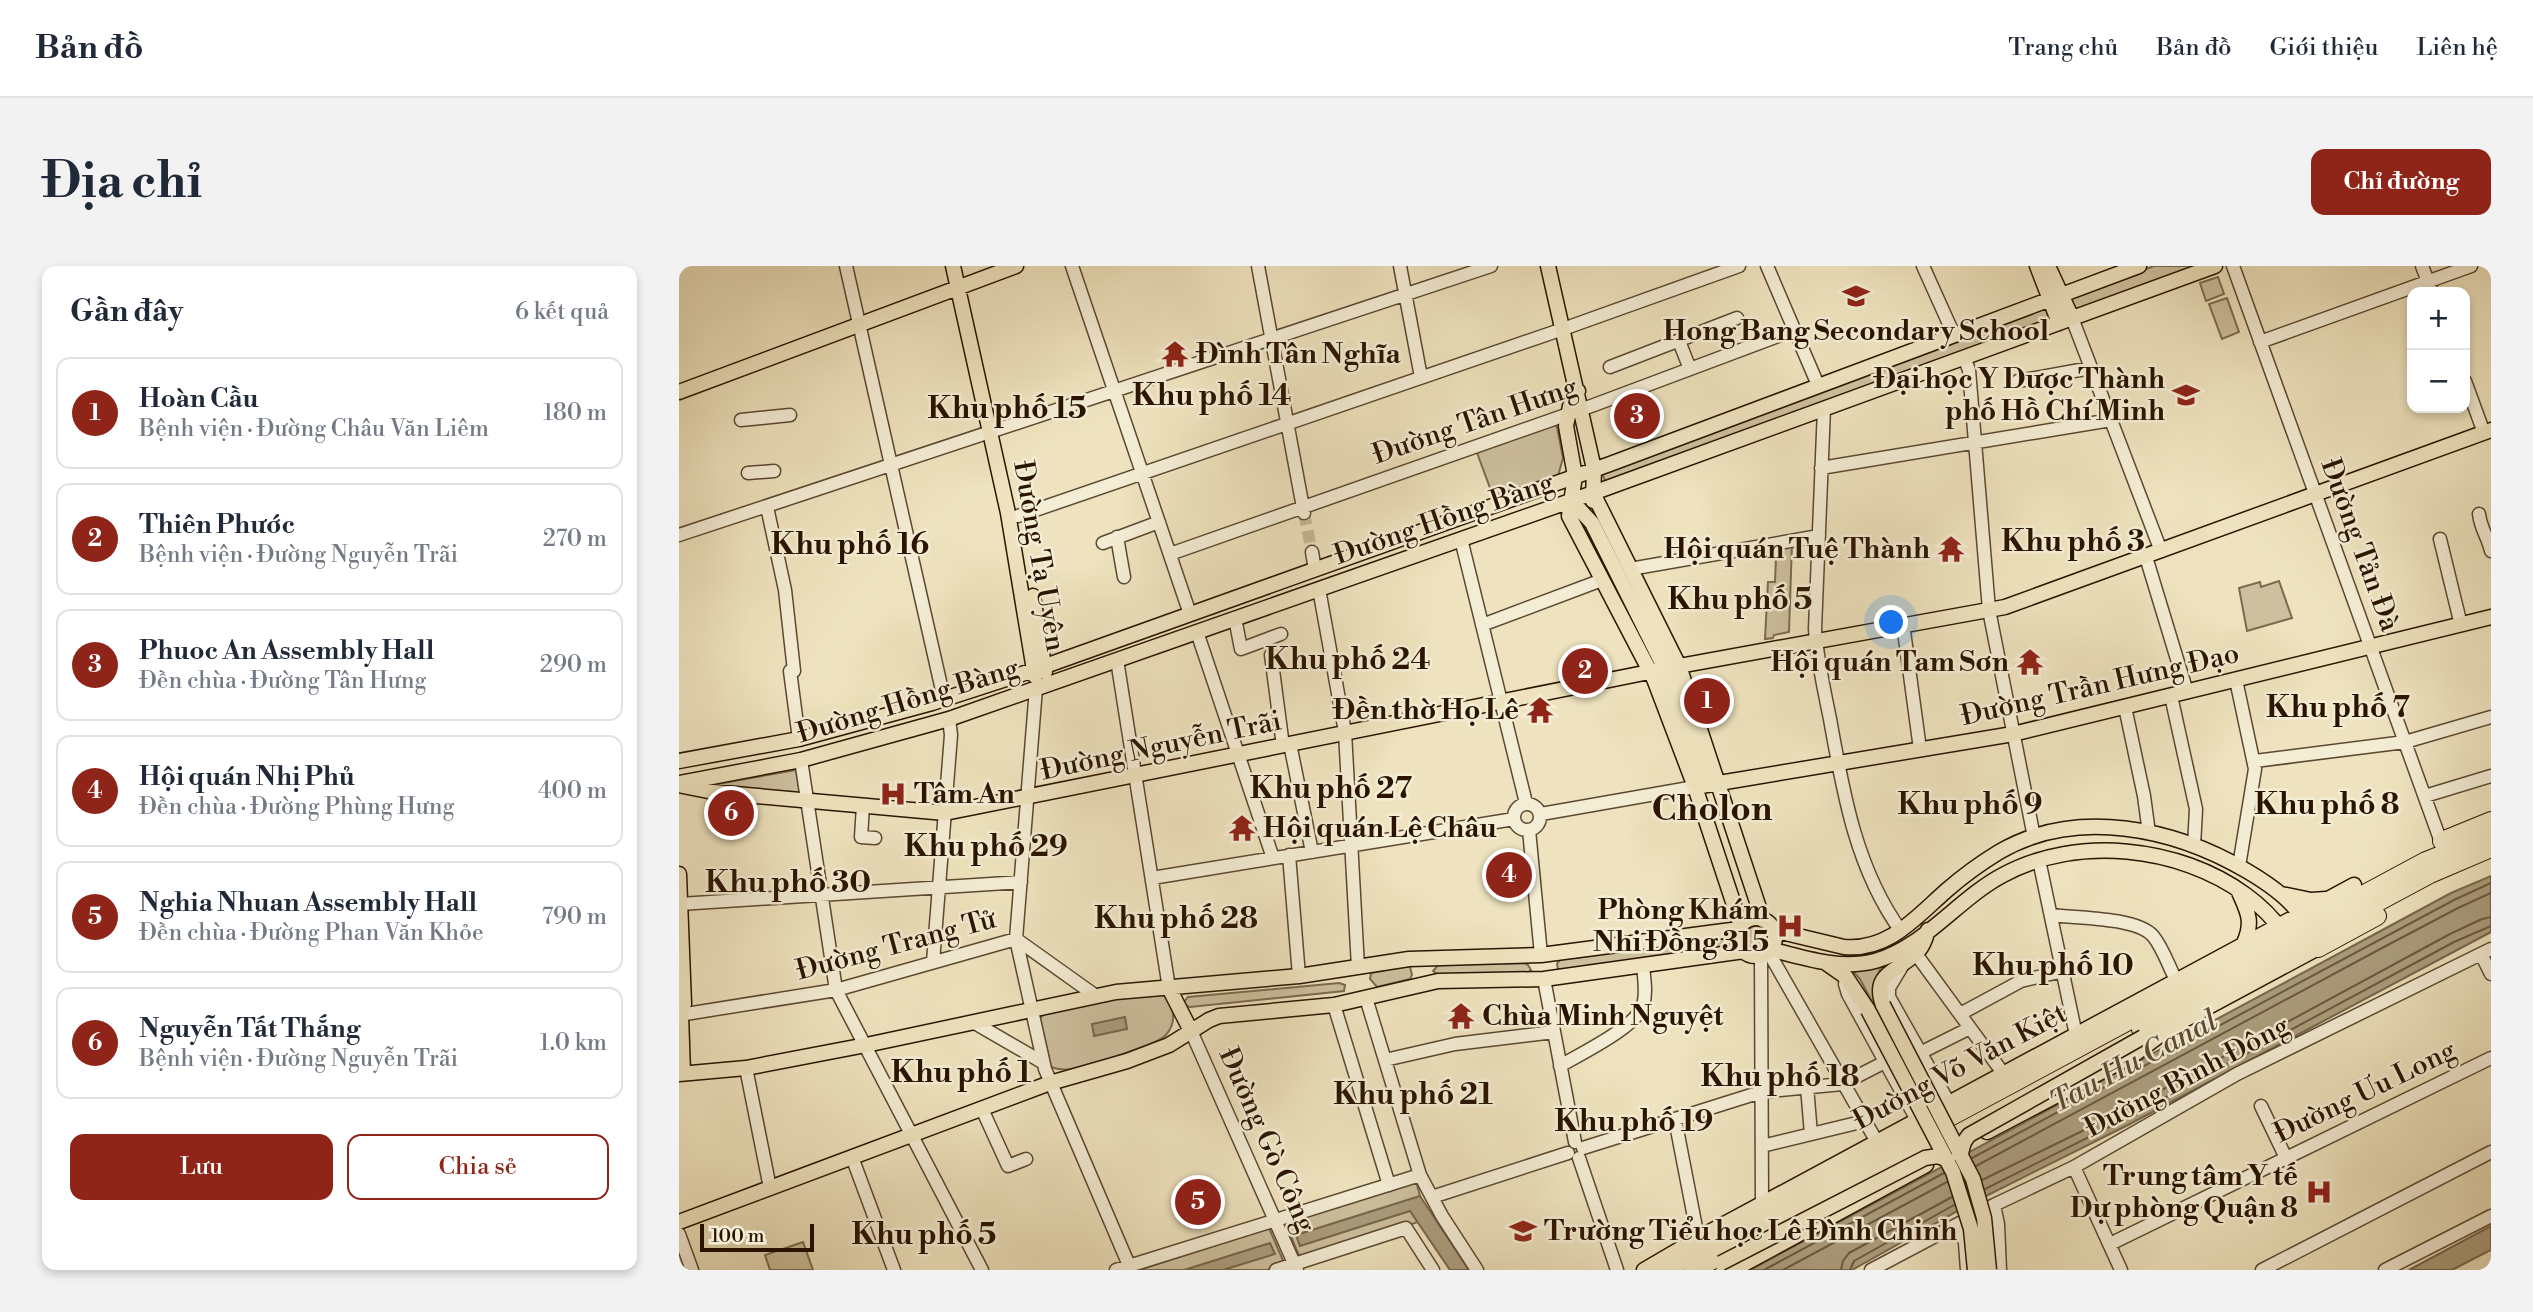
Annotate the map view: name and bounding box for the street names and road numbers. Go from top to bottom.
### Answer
street label: Đường Tân Hưng [1368,369,1583,472]
street label: Đường Tản Đà [2313,454,2408,637]
street label: Đường Tạ Uyên [1005,458,1073,654]
street label: Đường Hồng Bàng [1329,465,1559,573]
street label: Đường Trần Hưng Đạo [1957,636,2243,734]
street label: Đường Hồng Bàng [793,650,1024,751]
street label: Đường Nguyễn Trãi [1037,703,1285,789]
street label: Đường Trang Tử [792,901,1001,988]
street label: Đường Võ Văn Kiệt [1847,996,2073,1138]
street label: Đường Bình Đông [2078,1008,2296,1146]
street label: Đường Ưu Long [2268,1033,2462,1151]
street label: Đường Gò Công [1211,1042,1324,1238]

